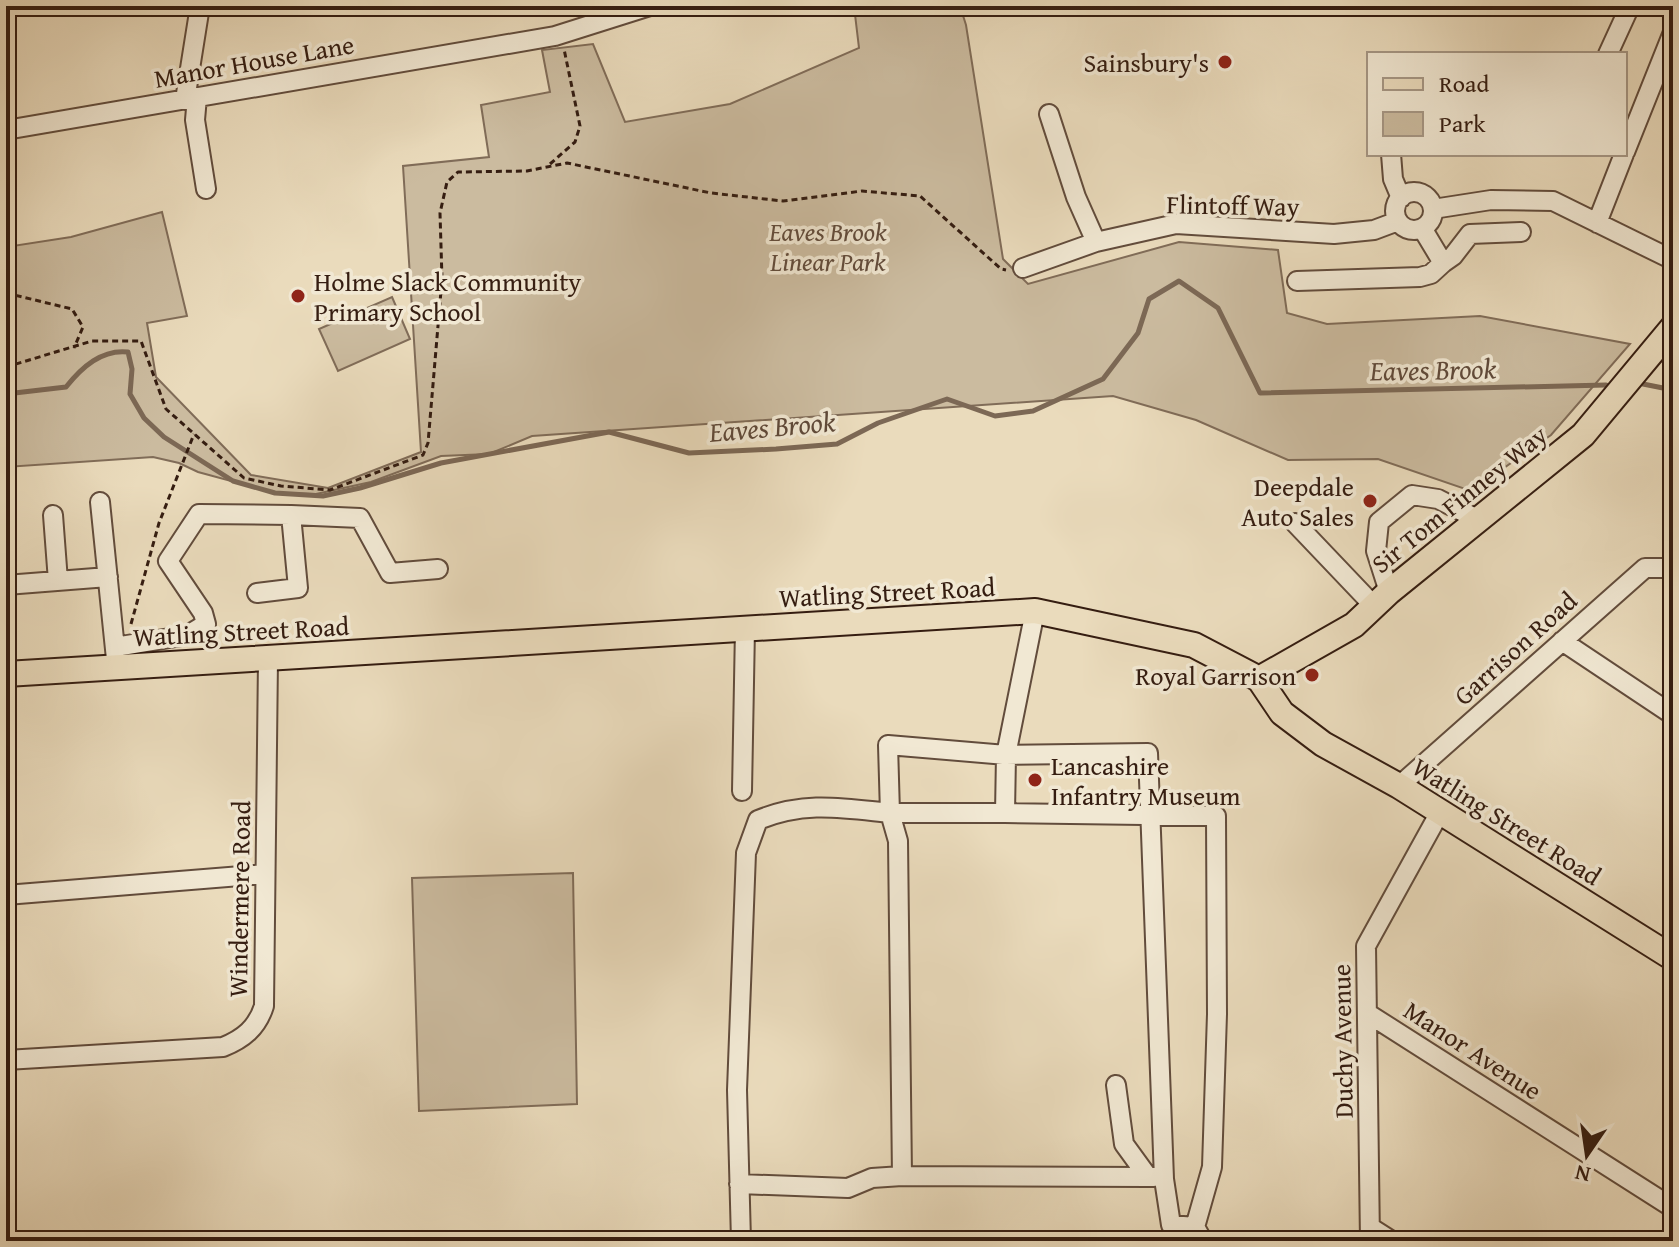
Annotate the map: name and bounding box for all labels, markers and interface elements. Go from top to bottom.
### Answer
street label: Manor House Lane [151,24,357,98]
place label: Sainsbury's [1084,43,1209,82]
legend [1367,52,1627,156]
marker: Sainsbury's [1216,53,1234,71]
text: Road [1439,66,1489,101]
text: Park [1439,106,1486,141]
street label: Flintoff Way [1166,184,1300,226]
park label: Eaves Brook Linear Park [768,212,887,281]
place label: Holme Slack Community Primary School [314,262,581,331]
marker: Holme Slack Community Primary School [289,287,307,305]
water label: Eaves Brook [1368,347,1497,391]
water label: Eaves Brook [706,400,837,452]
street label: Sir Tom Finney Way [1363,416,1555,582]
place label: Deepdale Auto Sales [1241,467,1354,536]
marker: Deepdale Auto Sales [1361,492,1379,510]
street label: Watling Street Road [778,567,996,617]
street label: Garrison Road [1444,582,1586,714]
street label: Watling Street Road [132,606,350,656]
place label: Royal Garrison [1135,656,1296,695]
marker: Royal Garrison [1303,666,1321,684]
place label: Lancashire Infantry Museum [1051,746,1241,815]
street label: Watling Street Road [1405,747,1609,895]
marker: Lancashire Infantry Museum [1026,771,1044,789]
street label: Windermere Road [218,800,260,998]
street label: Duchy Avenue [1321,964,1363,1118]
street label: Manor Avenue [1396,991,1550,1109]
north arrow [1547,1115,1627,1195]
text: N [1571,1157,1593,1192]

